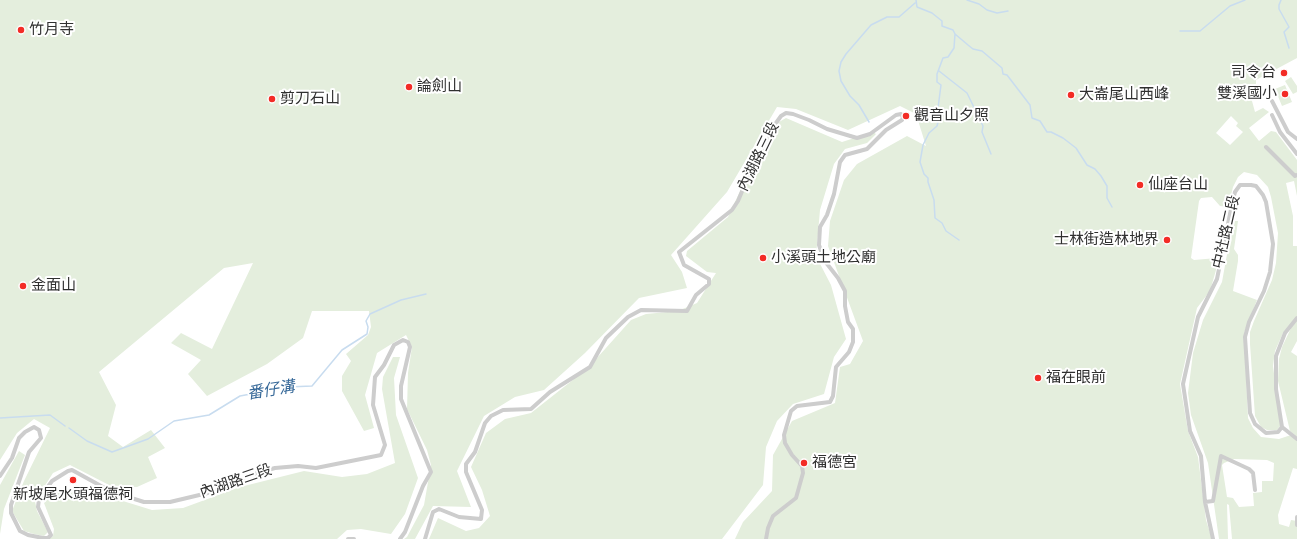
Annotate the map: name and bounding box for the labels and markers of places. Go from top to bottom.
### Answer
place label: 竹月寺 [29,21,74,39]
marker: 竹月寺 [16,25,26,35]
place label: 司令台 [1231,64,1276,82]
marker: 司令台 [1279,68,1289,78]
place label: 論劍山 [417,78,462,96]
marker: 論劍山 [404,82,414,92]
place label: 雙溪國小 [1217,85,1277,103]
place label: 大崙尾山西峰 [1079,86,1169,104]
marker: 雙溪國小 [1280,89,1290,99]
place label: 剪刀石山 [280,90,340,108]
marker: 大崙尾山西峰 [1066,90,1076,100]
marker: 剪刀石山 [267,94,277,104]
place label: 觀音山夕照 [914,107,989,125]
marker: 觀音山夕照 [901,111,911,121]
place label: 仙座台山 [1148,176,1208,194]
marker: 仙座台山 [1135,180,1145,190]
place label: 士林街造林地界 [1054,231,1159,249]
marker: 士林街造林地界 [1162,235,1172,245]
place label: 小溪頭土地公廟 [771,249,876,267]
marker: 小溪頭土地公廟 [758,253,768,263]
place label: 金面山 [31,277,76,295]
marker: 金面山 [18,281,28,291]
place label: 福在眼前 [1046,369,1106,387]
marker: 福在眼前 [1033,373,1043,383]
place label: 福德宮 [812,454,857,472]
marker: 福德宮 [799,458,809,468]
marker: 新坡尾水頭福德祠 [68,475,78,485]
place label: 新坡尾水頭福德祠 [13,486,133,504]

